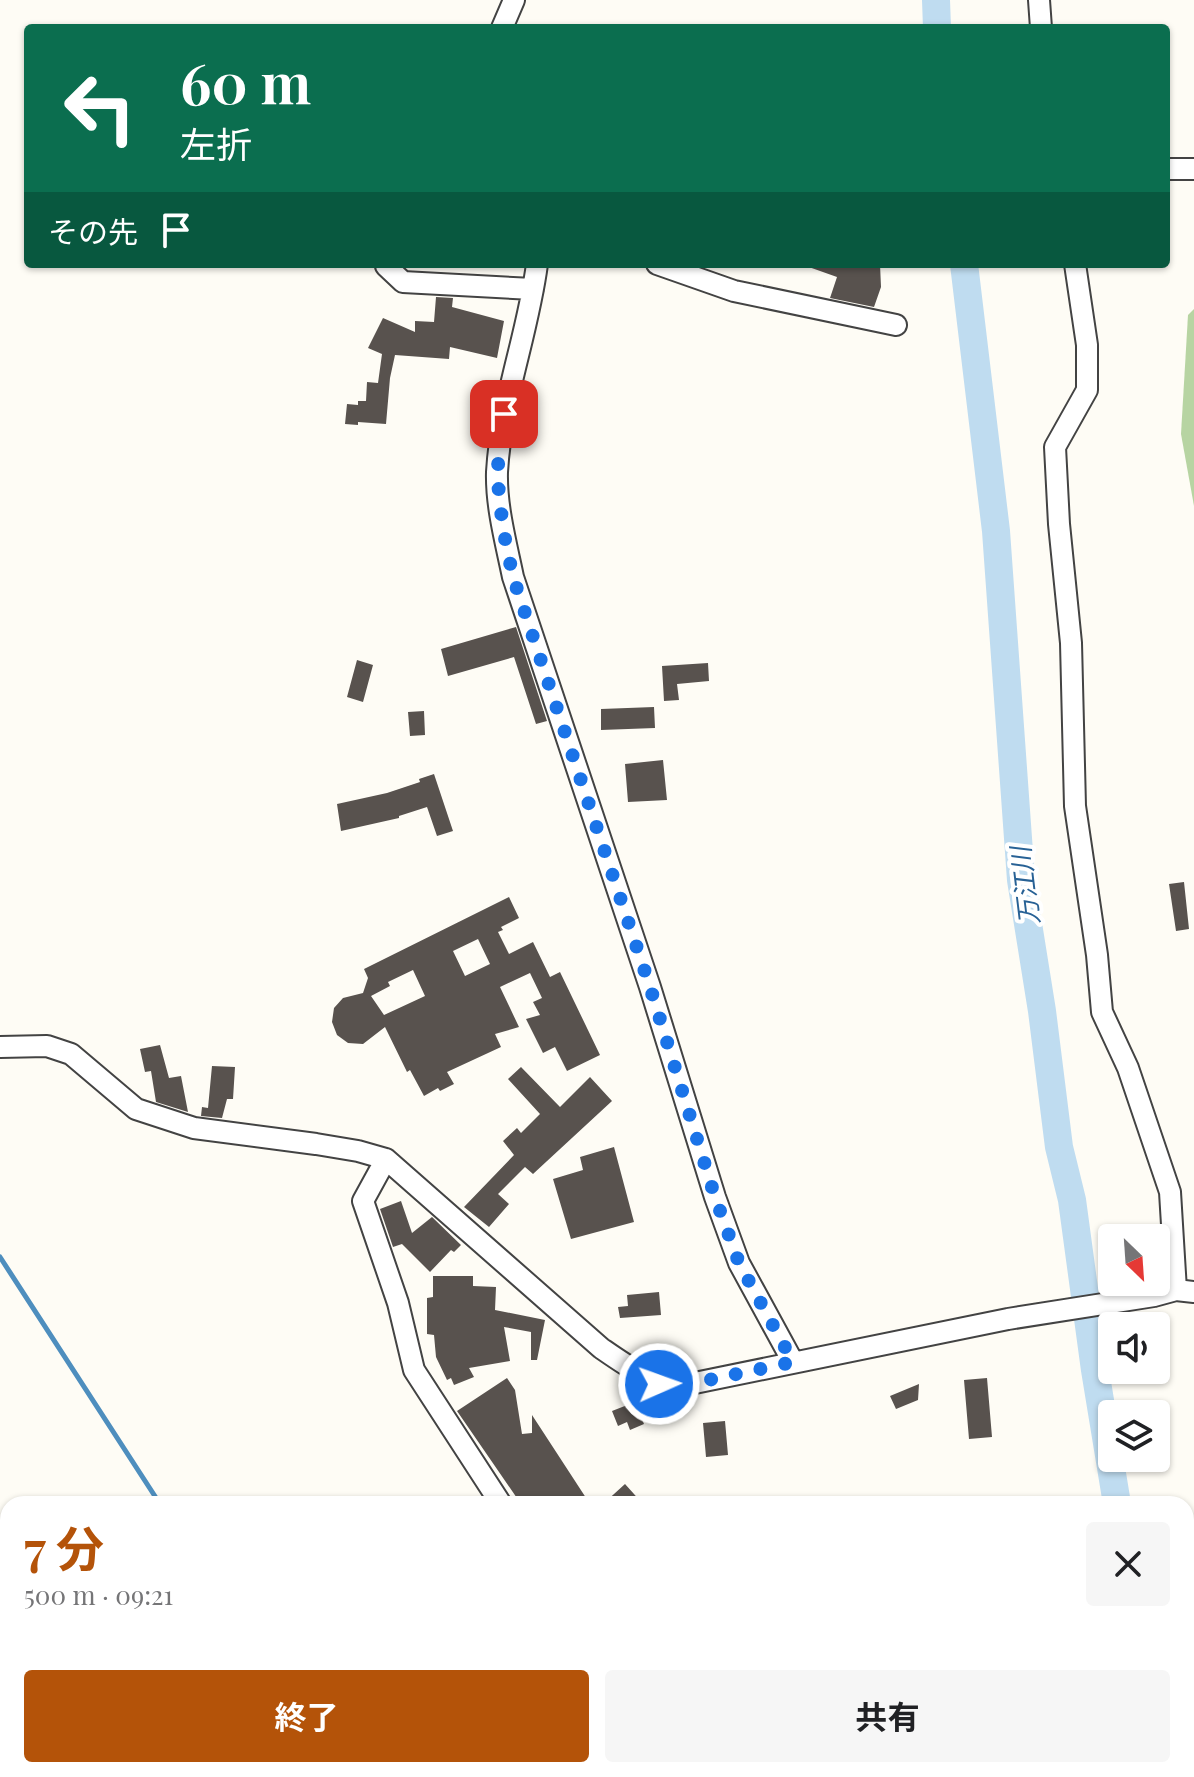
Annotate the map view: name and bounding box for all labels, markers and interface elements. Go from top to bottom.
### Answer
text: 60 m [180,44,311,119]
icon: left [48,56,152,160]
text: 左折 [180,119,252,167]
icon: arrive [154,208,198,252]
text: その先 [48,211,138,251]
pin [470,380,538,448]
icon: arrive [482,392,526,436]
water label: 万江川 [1002,842,1046,927]
north arrow [1098,1224,1170,1296]
map controls [1098,1224,1170,1472]
button: sound [1098,1312,1170,1384]
position arrow [617,1342,701,1426]
button: layers [1098,1400,1170,1472]
text: 7 分 [24,1515,104,1579]
button: close [1086,1522,1170,1606]
text: 500 m · 09:21 [24,1577,173,1612]
button: 終了 [24,1670,589,1762]
button: 共有 [605,1670,1170,1762]

